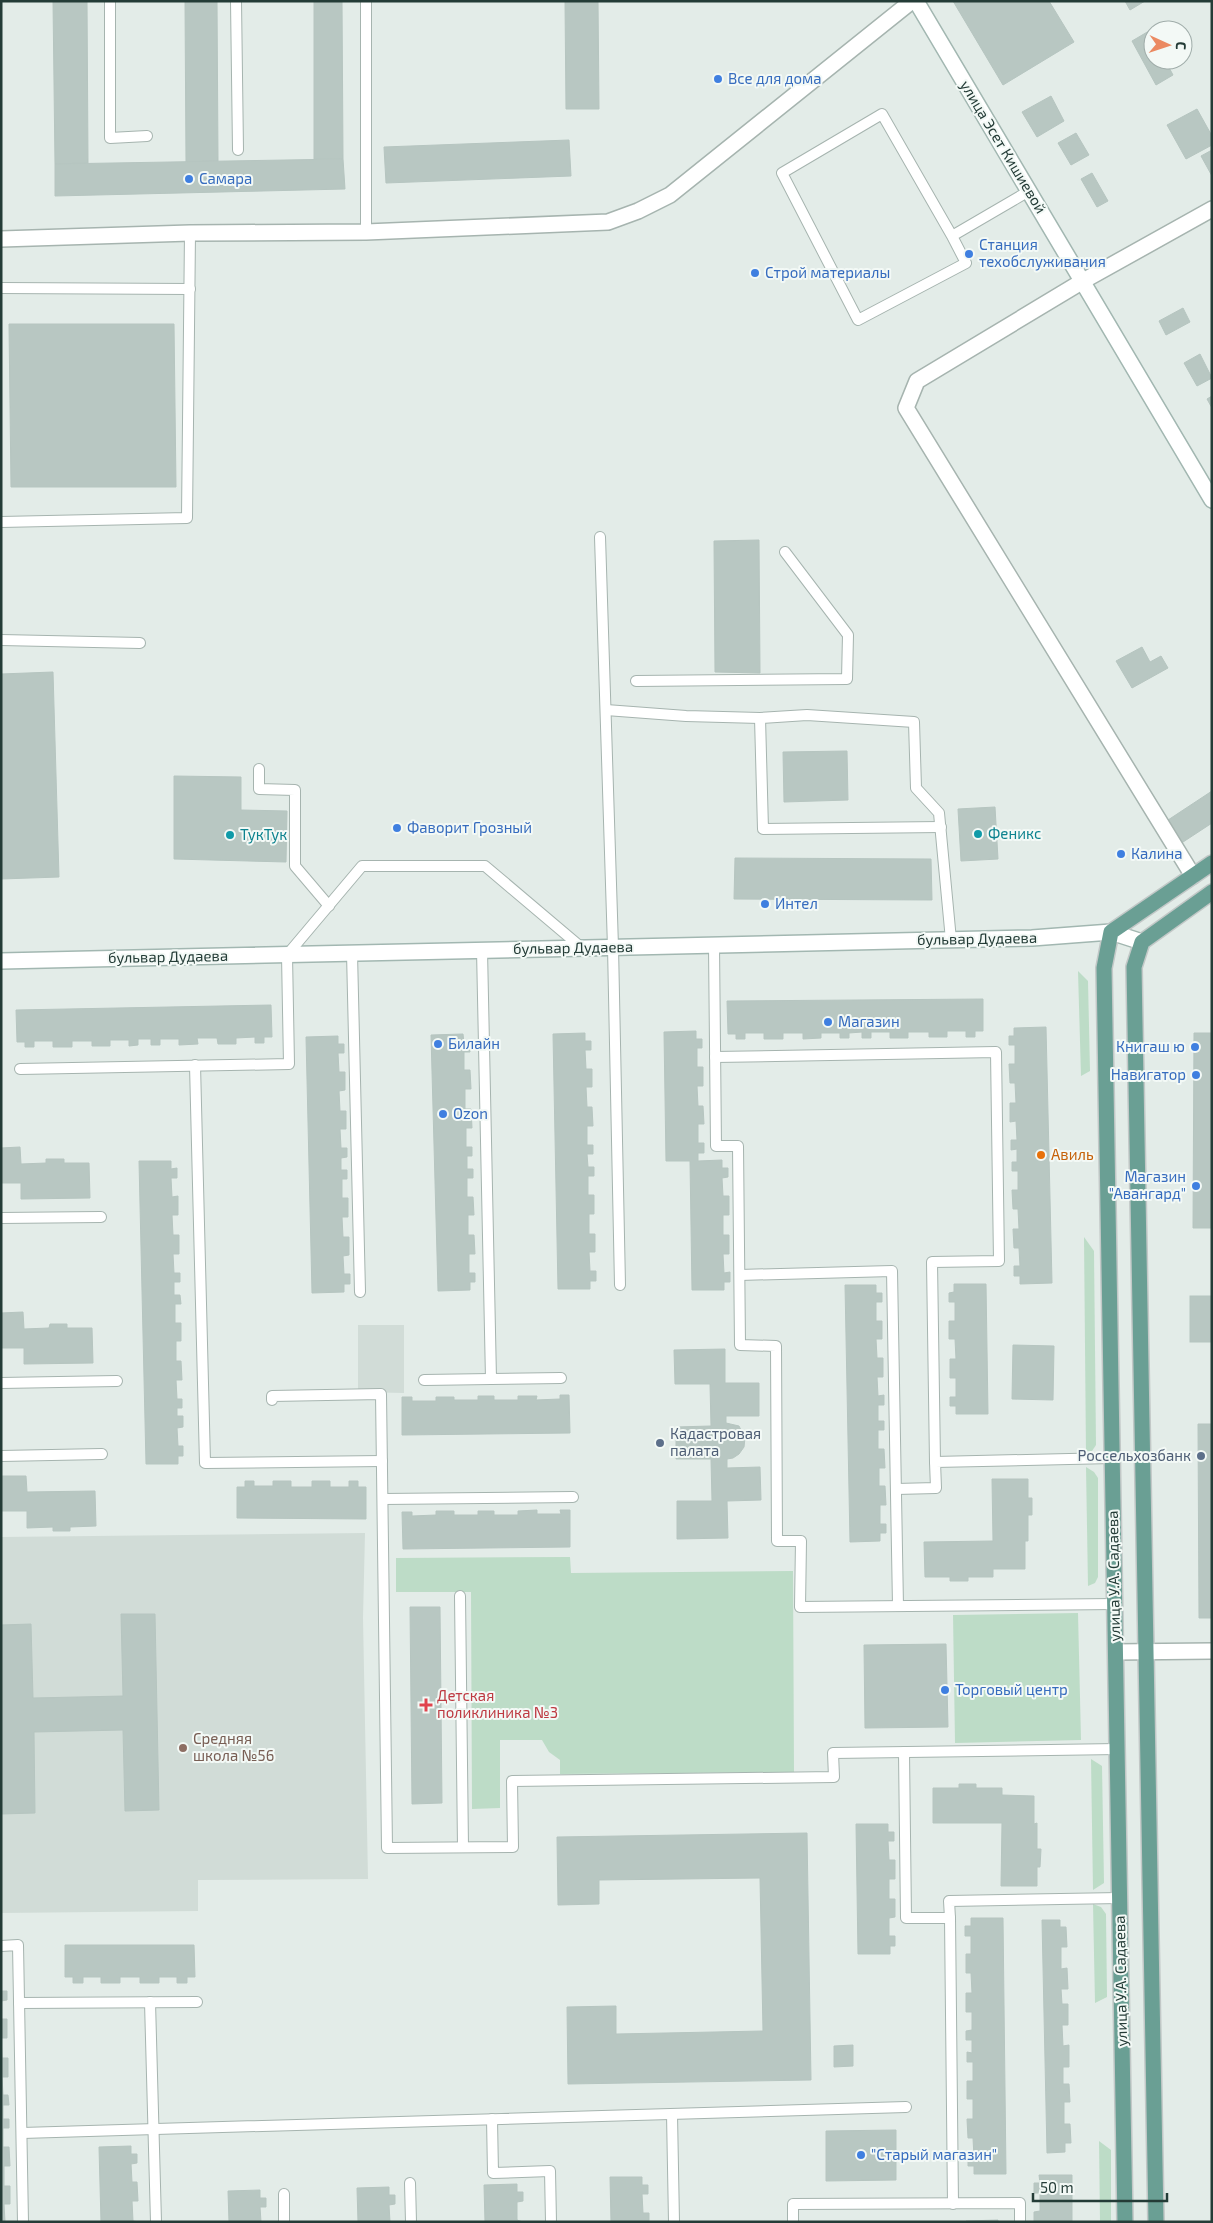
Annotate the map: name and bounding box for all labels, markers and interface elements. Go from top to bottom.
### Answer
north arrow [1143,20,1193,70]
text: С [1173,41,1190,50]
place label: Все для дома [728,69,822,87]
marker: Все для дома [712,73,724,85]
street label: улица Эсет Кишиевой [956,77,1051,217]
place label: Самара [199,169,252,187]
marker: Самара [183,173,195,185]
place label: Станция техобслуживания [979,235,1106,271]
marker: Станция техобслуживания [963,248,975,260]
place label: Строй материалы [765,263,890,281]
marker: Строй материалы [749,267,761,279]
place label: Фаворит Грозный [407,818,532,836]
marker: Фаворит Грозный [391,822,403,834]
place label: Феникс [988,824,1041,842]
place label: ТукТук [240,825,287,844]
marker: Феникс [972,828,984,840]
marker: ТукТук [224,829,236,841]
place label: Калина [1131,844,1183,862]
marker: Калина [1115,848,1127,860]
place label: Интел [775,894,818,912]
marker: Интел [759,898,771,910]
street label: бульвар Дудаева [917,928,1037,949]
street label: бульвар Дудаева [513,937,633,958]
street label: бульвар Дудаева [108,946,228,967]
place label: Магазин [838,1012,900,1030]
marker: Магазин [822,1016,834,1028]
place label: Билайн [448,1034,500,1052]
place label: Книгаш ю [1116,1037,1185,1055]
marker: Билайн [432,1038,444,1050]
marker: Книгаш ю [1189,1041,1201,1053]
place label: Навигатор [1111,1065,1186,1083]
marker: Навигатор [1190,1069,1202,1081]
place label: Ozon [453,1104,488,1122]
marker: Ozon [437,1108,449,1120]
place label: Авиль [1051,1145,1094,1163]
marker: Авиль [1035,1149,1047,1161]
place label: Магазин "Авангард" [1109,1167,1186,1202]
marker: Магазин "Авангард" [1190,1180,1202,1192]
place label: Кадастровая палата [670,1424,761,1459]
marker: Кадастровая палата [654,1437,666,1449]
place label: Россельхозбанк [1077,1446,1191,1464]
marker: Россельхозбанк [1195,1450,1207,1462]
street label: улица У.А. Садаева [1103,1510,1124,1642]
place label: Торговый центр [955,1680,1068,1698]
marker: Торговый центр [939,1684,951,1696]
place label: Детская поликлиника №3 [437,1686,558,1721]
marker: Детская поликлиника №3 [419,1698,433,1712]
place label: Средняя школа №56 [193,1729,274,1764]
marker: Средняя школа №56 [177,1742,189,1754]
street label: улица У.А. Садаева [1110,1915,1131,2047]
place label: "Старый магазин" [871,2145,997,2163]
marker: "Старый магазин" [855,2149,867,2161]
scale bar [1033,2170,1167,2202]
text: 50 m [1040,2178,1074,2196]

